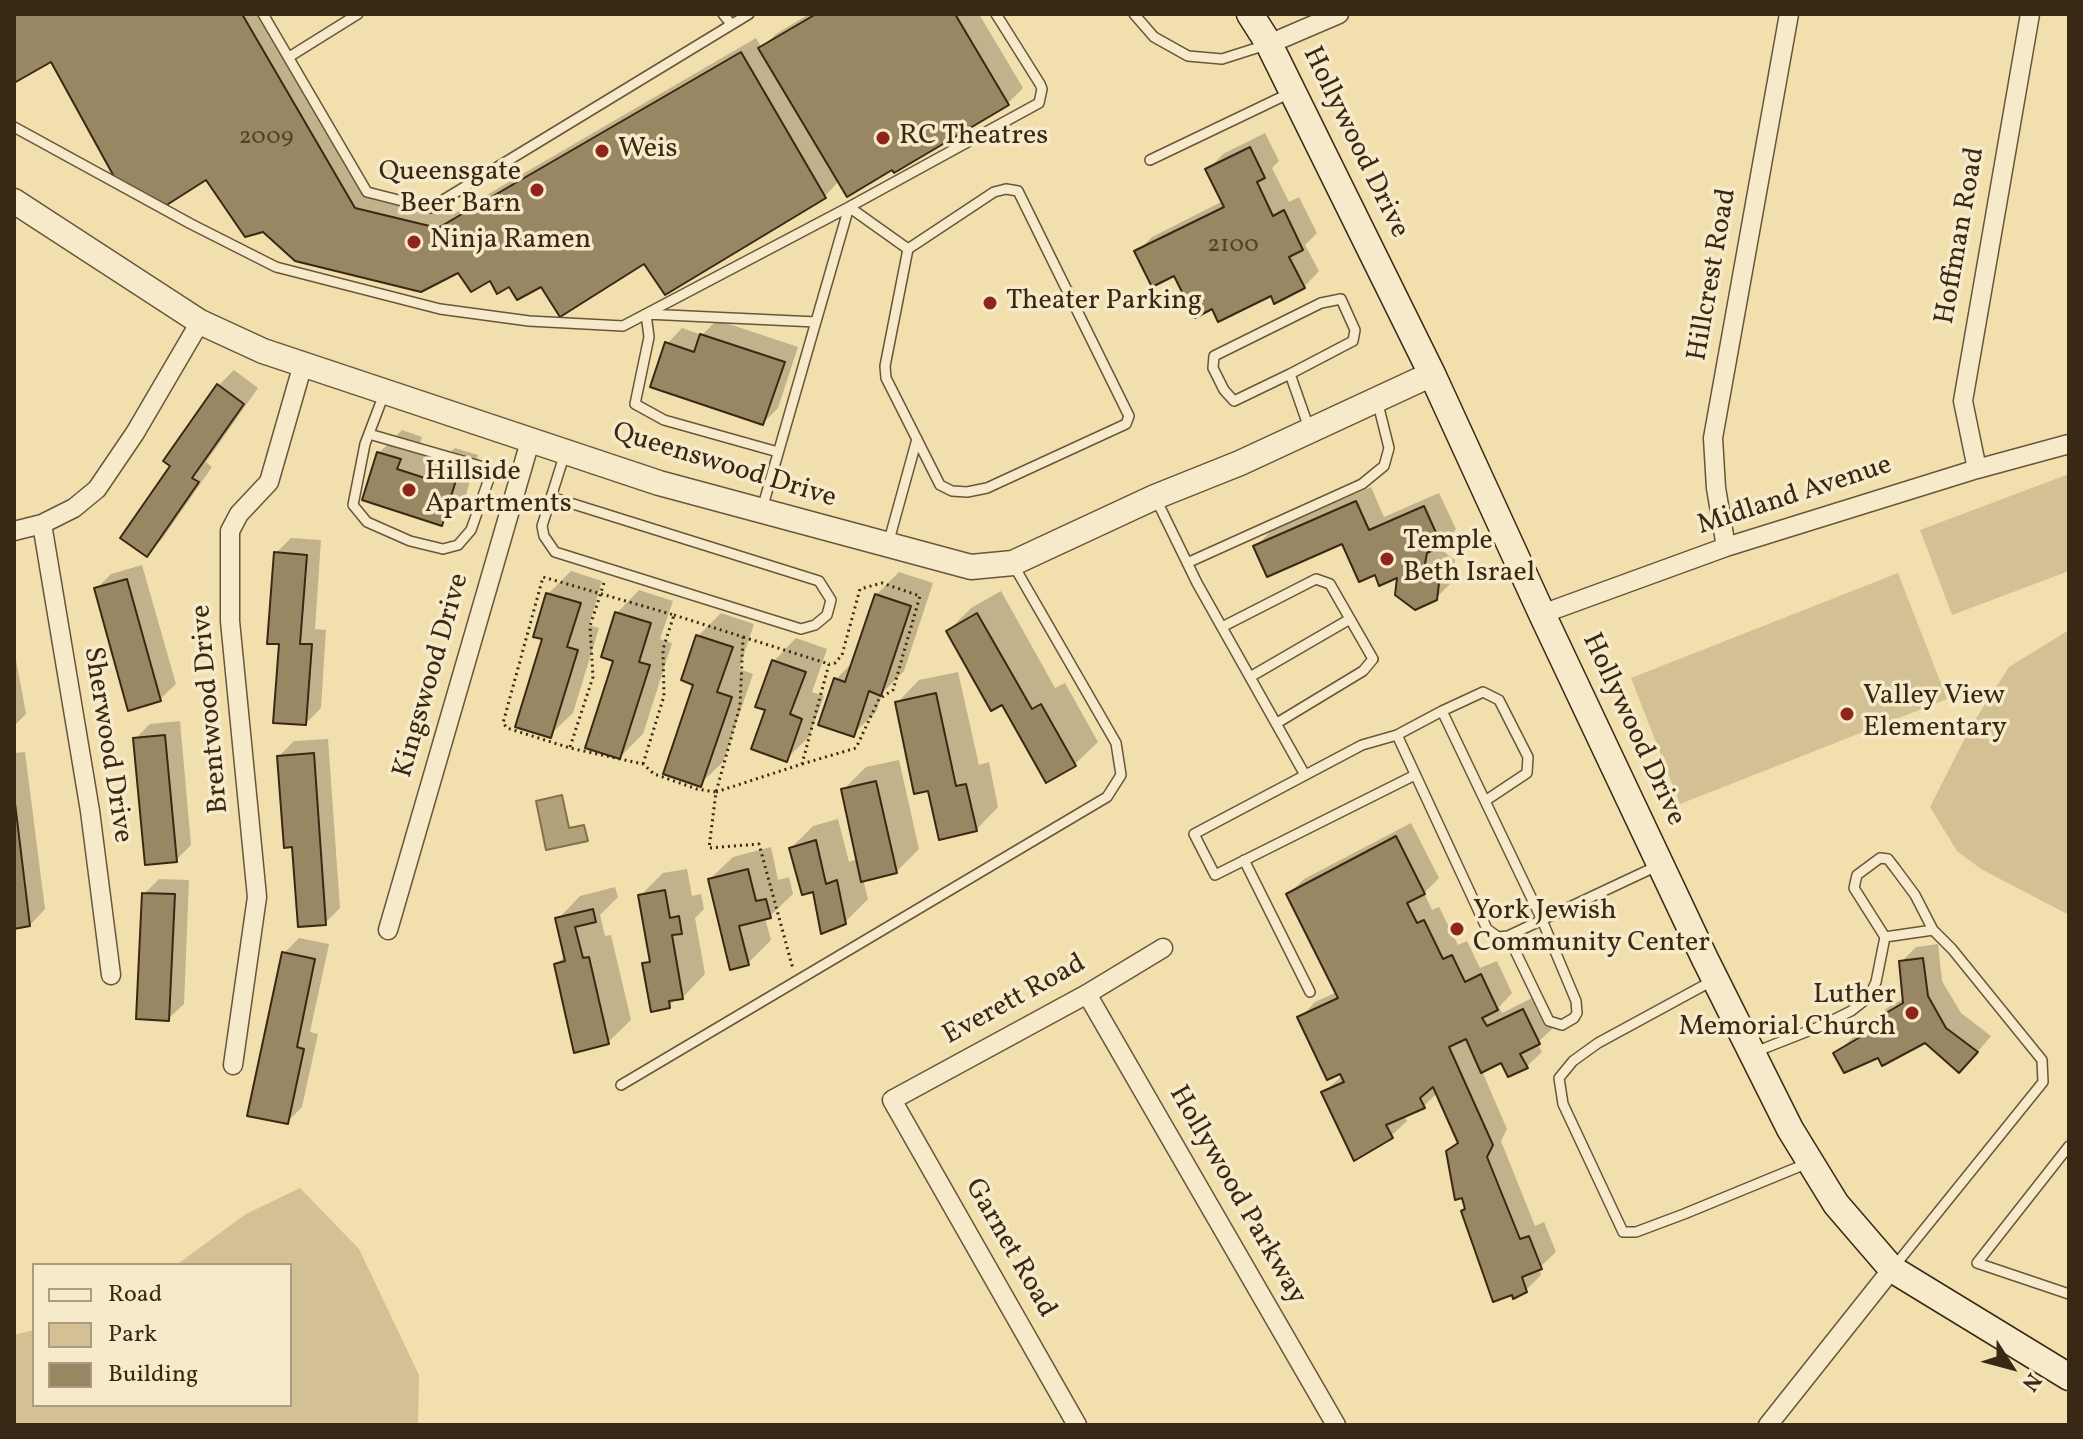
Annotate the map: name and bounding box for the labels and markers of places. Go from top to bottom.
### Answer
place label: RC Theatres [899,121,1048,155]
marker: RC Theatres [874,129,892,147]
place label: Weis [618,134,678,168]
marker: Weis [593,142,611,160]
place label: Queensgate Beer Barn [379,157,521,223]
marker: Queensgate Beer Barn [528,181,546,199]
place label: Ninja Ramen [430,225,591,259]
marker: Ninja Ramen [405,233,423,251]
place label: Theater Parking [1006,286,1202,320]
marker: Theater Parking [981,294,999,312]
place label: Hillside Apartments [425,457,572,523]
marker: Hillside Apartments [400,481,418,499]
place label: Temple Beth Israel [1403,526,1535,592]
marker: Temple Beth Israel [1378,550,1396,568]
place label: Valley View Elementary [1863,681,2007,747]
marker: Valley View Elementary [1838,705,1856,723]
place label: York Jewish Community Center [1473,896,1710,962]
marker: York Jewish Community Center [1448,920,1466,938]
place label: Luther Memorial Church [1678,980,1896,1046]
marker: Luther Memorial Church [1903,1004,1921,1022]

